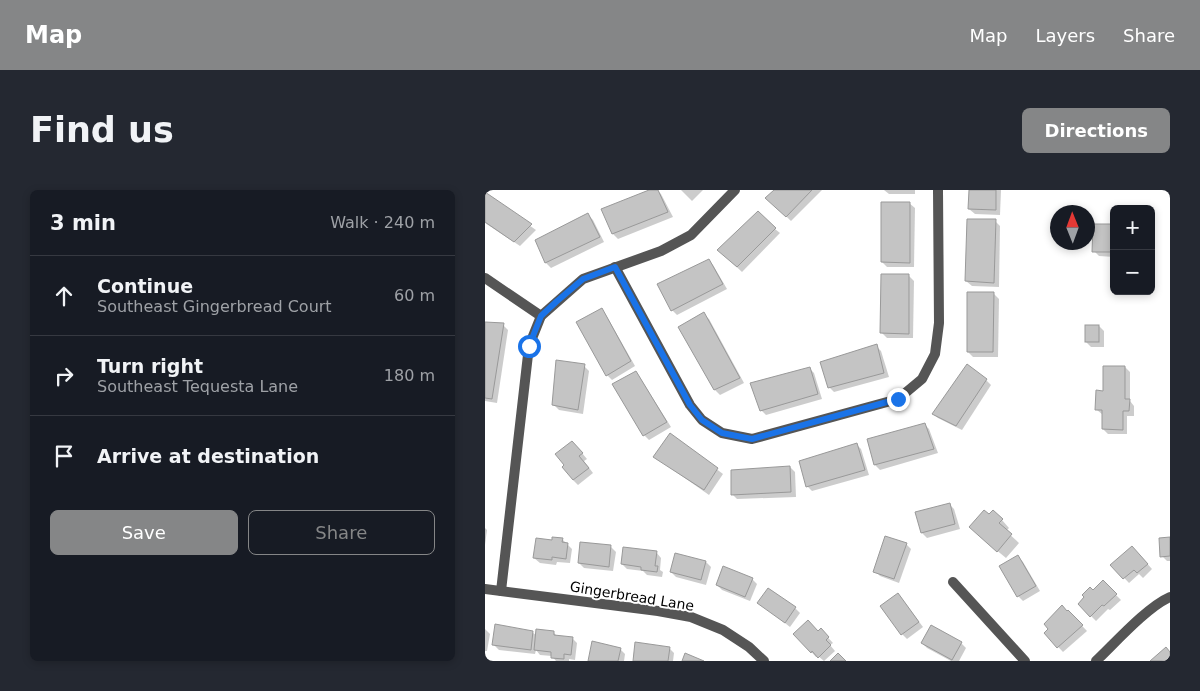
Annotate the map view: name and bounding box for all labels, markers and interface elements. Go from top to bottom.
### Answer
text: Map [25,21,82,49]
text: Map [969,25,1007,46]
text: Layers [1035,25,1095,46]
text: Share [1123,25,1175,46]
button: Directions [1022,108,1170,153]
text: Find us [30,110,174,150]
north arrow [1050,205,1095,250]
map controls [1110,205,1155,295]
button: + [1110,205,1155,250]
text: 3 min [50,211,116,235]
text: Walk · 240 m [330,213,435,232]
button: − [1110,250,1155,295]
text: Continue [97,275,193,297]
icon: ahead [50,282,78,310]
text: 60 m [394,286,435,305]
text: Southeast Gingerbread Court [97,297,332,316]
route start [518,335,541,358]
text: Turn right [97,355,203,377]
icon: right [50,362,78,390]
text: 180 m [384,366,435,385]
text: Southeast Tequesta Lane [97,377,298,396]
route end [887,388,910,411]
icon: arrive [50,442,78,470]
text: Arrive at destination [97,445,319,467]
button: Save [50,510,238,555]
button: Share [248,510,435,555]
street label: Gingerbread Lane [569,578,695,614]

